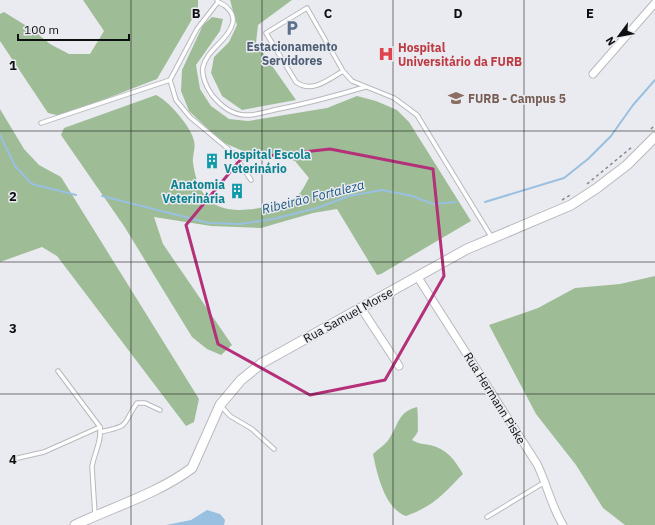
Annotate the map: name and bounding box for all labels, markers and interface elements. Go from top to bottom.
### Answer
text: B [192,5,201,22]
text: C [324,5,333,22]
text: D [453,5,463,22]
text: E [586,5,594,22]
scale bar [18,16,129,42]
north arrow [599,16,639,56]
parking icon: Estacionamento Servidores [283,19,301,37]
text: 100 m [24,22,59,37]
text: N [602,34,619,48]
place label: Estacionamento Servidores [247,39,338,68]
place label: Hospital Universitário da FURB [398,40,522,69]
hospital icon: Hospital Universitário da FURB [377,45,395,63]
text: 1 [9,57,17,74]
school or university icon: FURB - Campus 5 [447,89,465,107]
place label: FURB - Campus 5 [468,91,566,106]
place label: Hospital Escola Veterinário [224,147,311,176]
building icon: Hospital Escola Veterinário [203,152,221,170]
water label: Ribeirão Fortaleza [260,176,366,218]
place label: Anatomia Veterinária [162,177,225,206]
building icon: Anatomia Veterinária [228,182,246,200]
text: 2 [9,188,17,205]
street label: Rua Samuel Morse [300,284,396,346]
text: 3 [9,320,17,337]
street label: Rua Hermann Piske [461,349,529,447]
text: 4 [9,451,17,468]

